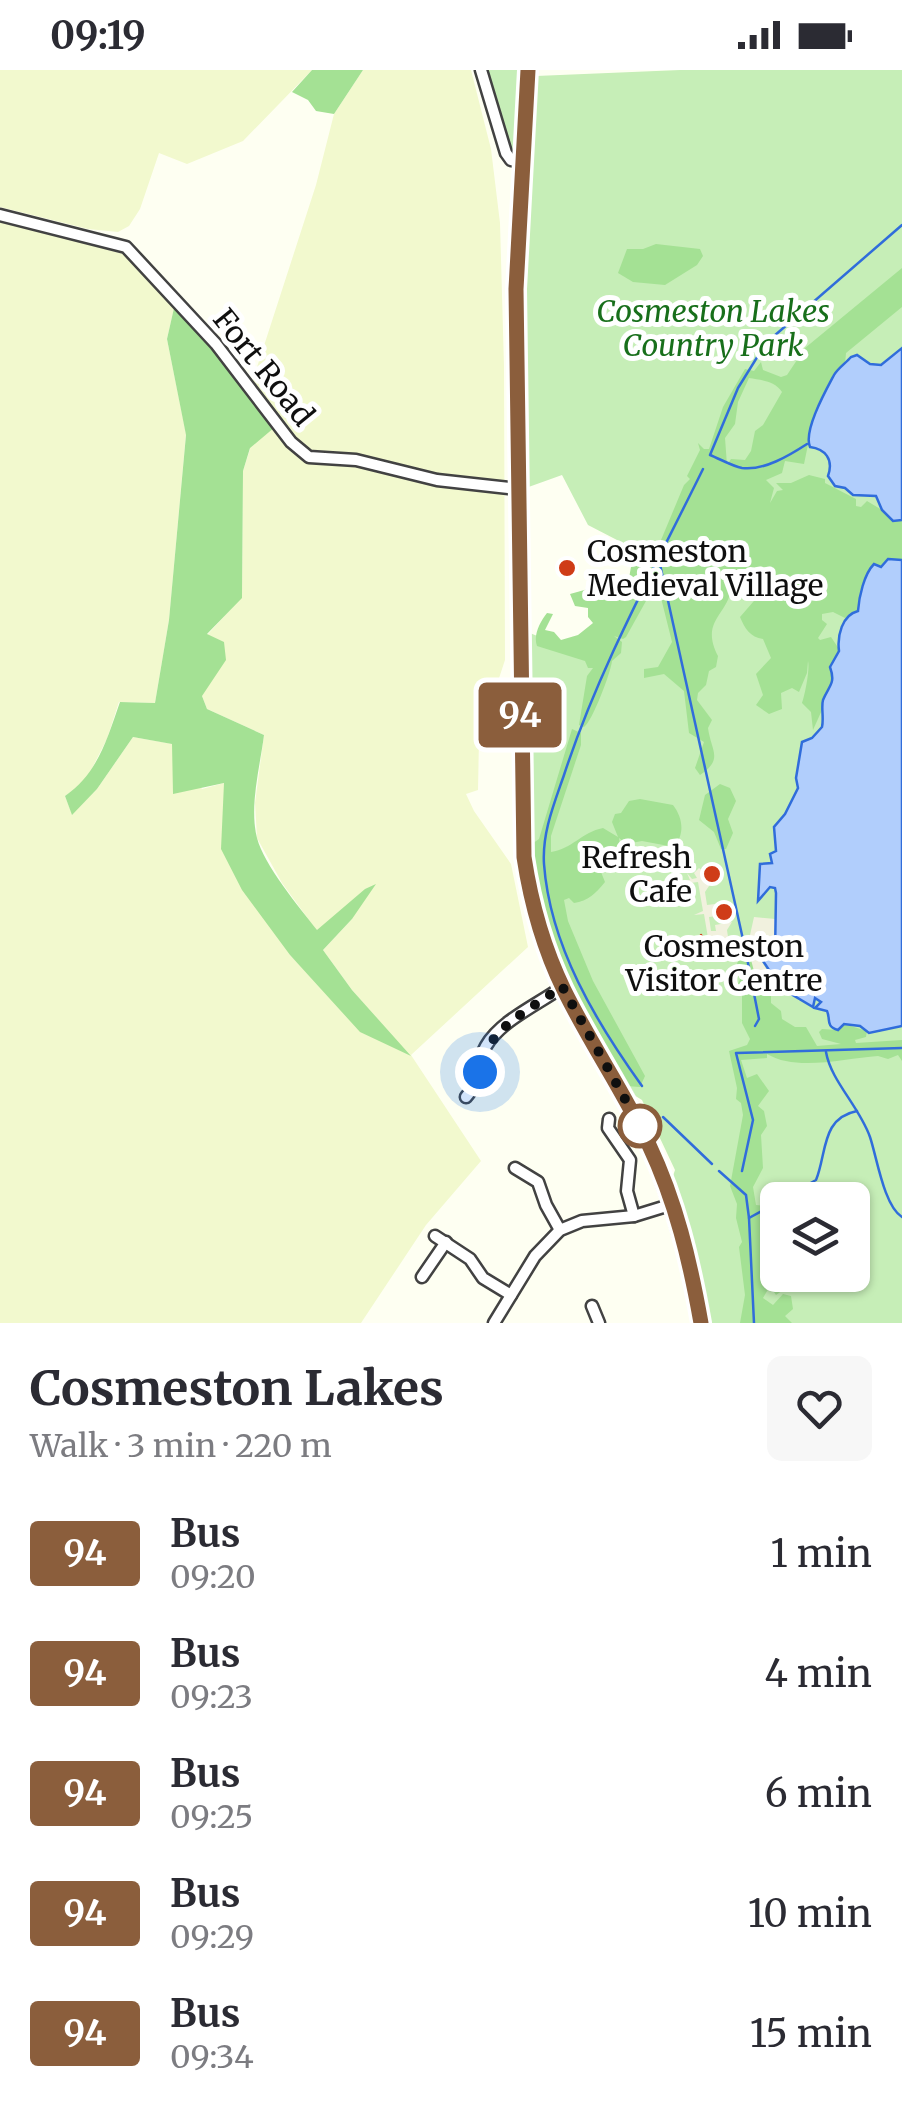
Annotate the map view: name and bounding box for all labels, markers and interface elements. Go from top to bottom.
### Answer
text: 09:19 [50,12,146,59]
park label: Cosmeston Lakes Country Park [596,292,830,364]
street label: Fort Road [205,301,323,433]
place label: Cosmeston Medieval Village [587,532,823,604]
marker: Cosmeston Medieval Village [556,557,578,579]
line badge: 94 [475,682,565,748]
text: 94 [499,693,541,737]
place label: Refresh Cafe [581,838,692,910]
marker: Refresh Cafe [701,863,723,885]
marker: Cosmeston Visitor Centre [713,901,735,923]
place label: Cosmeston Visitor Centre [625,927,822,999]
your location [455,1047,505,1097]
unlabelled marker [619,1105,661,1147]
map controls [760,1182,870,1292]
button: layers [760,1182,870,1292]
button: heart [767,1356,872,1461]
text: Cosmeston Lakes [30,1358,444,1418]
text: Walk · 3 min · 220 m [30,1426,332,1466]
text: Bus [170,1510,240,1557]
text: 1 min [771,1530,872,1577]
text: 94 [64,1531,106,1575]
text: 09:20 [170,1557,256,1597]
text: Bus [170,1630,240,1677]
text: 4 min [764,1650,872,1697]
text: 94 [64,1651,106,1695]
text: 09:23 [170,1677,253,1717]
text: Bus [170,1750,240,1797]
text: 6 min [765,1770,872,1817]
text: 94 [64,1771,106,1815]
text: 09:25 [170,1797,253,1837]
text: Bus [170,1870,240,1917]
text: 10 min [748,1890,872,1937]
text: 94 [64,1891,106,1935]
text: 09:29 [170,1917,254,1957]
text: Bus [170,1990,240,2037]
text: 15 min [750,2010,872,2057]
text: 94 [64,2011,106,2055]
text: 09:34 [170,2037,254,2077]

